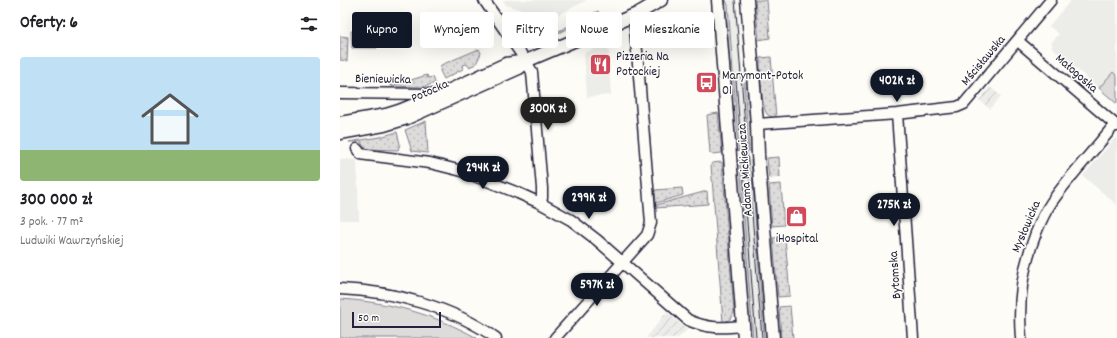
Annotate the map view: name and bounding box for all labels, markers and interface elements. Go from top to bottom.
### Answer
text: Oferty: 6 [20,12,78,36]
chip: Kupno [352,12,412,48]
chip: Wynajem [420,12,494,48]
chip: Filtry [502,12,558,48]
chip: Nowe [566,12,622,48]
chip: Mieszkanie [630,12,714,48]
icon: filters [298,13,320,35]
street label: Mścisławska [957,31,1011,90]
place label: Pizzeria Na Potockiej [616,48,670,82]
street label: Małogoska [1050,50,1102,99]
restaurant icon: Pizzeria Na Potockiej [588,51,614,77]
place label: Marymont-Potok 01 [722,67,803,101]
pin: 402K zł [860,69,934,103]
street label: Bieniewicka [355,70,412,90]
bus stop icon: Marymont-Potok 01 [693,70,719,96]
text: 402K zł [879,72,915,91]
street label: Potocka [408,75,452,109]
icon: home [134,83,206,155]
pin: 300K zł [511,97,585,131]
text: 300K zł [529,100,567,119]
street label: Adama Mickiewicza [733,122,759,217]
pin: 294K zł [446,156,520,190]
text: 294K zł [466,159,500,178]
pin: 299K zł [552,186,626,220]
text: 300 000 zł [20,189,92,213]
text: 299K zł [572,189,606,208]
pin: 275K zł [857,193,931,227]
text: 275K zł [877,196,911,215]
street label: Mysłowicka [1008,197,1047,256]
shop icon: iHospital [784,204,810,230]
text: 3 pok. · 77 m² [20,213,84,232]
place label: iHospital [776,230,818,249]
text: Ludwiki Wawrzyńskiej [20,232,124,251]
street label: Bytomska [885,250,907,300]
pin: 597K zł [560,273,634,307]
text: 597K zł [580,276,614,295]
scale bar [352,310,441,329]
text: 50 m [358,311,379,327]

